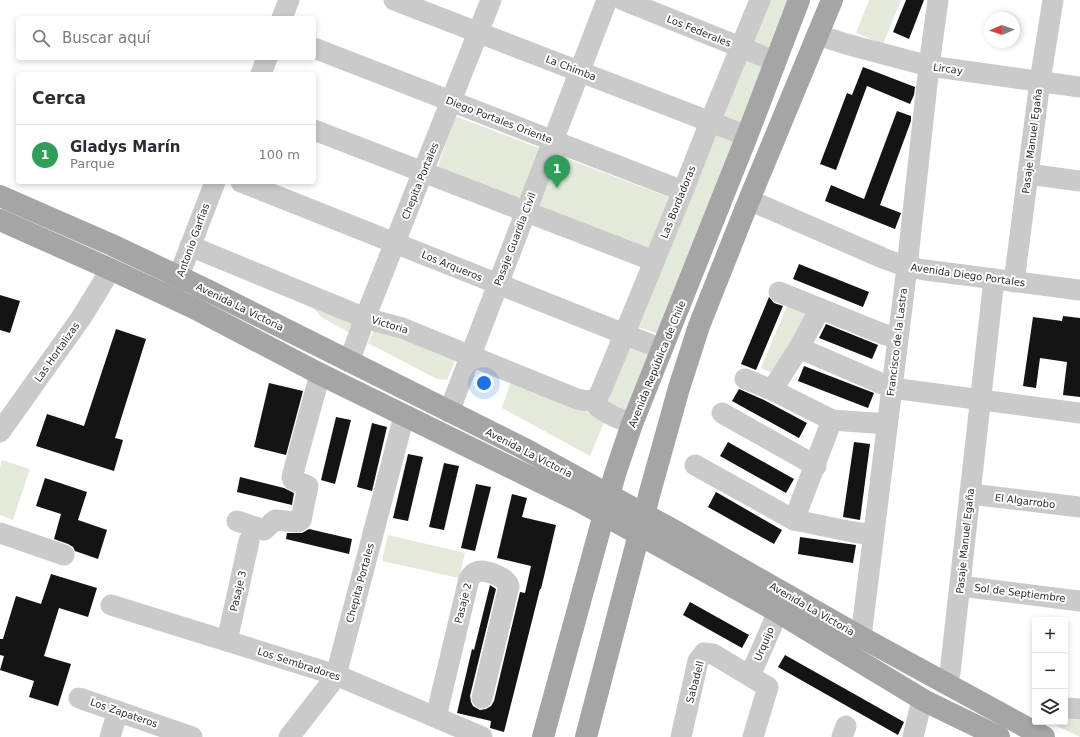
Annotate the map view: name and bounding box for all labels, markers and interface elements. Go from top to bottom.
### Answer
north arrow [984,12,1020,48]
street label: Los Federales [665,13,733,49]
search box [16,16,316,60]
icon: search [30,27,52,49]
text: Buscar aquí [62,29,150,47]
street label: La Chimba [544,53,598,83]
street label: Lircay [932,61,964,77]
text: Cerca [32,88,86,108]
street label: Pasaje Manuel Egaña [1020,88,1044,194]
street label: Diego Portales Oriente [444,95,554,145]
text: Gladys Marín [70,138,181,156]
street label: Chepita Portales [400,141,440,221]
text: 1 [40,147,50,162]
text: 100 m [258,147,300,162]
pin: 1 [544,155,570,188]
text: Parque [70,156,115,171]
street label: Las Bordadoras [658,164,698,240]
street label: Pasaje Guardia Civil [492,191,538,287]
street label: Antonio Garfias [175,202,211,278]
street label: Los Arqueros [420,249,484,283]
street label: Avenida Diego Portales [910,262,1026,288]
street label: Avenida La Victoria [194,281,286,333]
street label: Francisco de la Lastra [885,287,909,397]
street label: Avenida República de Chile [626,299,688,429]
street label: Victoria [370,314,410,336]
street label: Las Hortalizas [32,320,82,384]
your location [474,373,494,393]
street label: Avenida La Victoria [484,426,574,480]
street label: Pasaje Manuel Egaña [954,488,976,594]
street label: El Algarrobo [994,492,1056,510]
street label: Chepita Portales [344,542,376,624]
street label: Pasaje 3 [228,570,248,612]
street label: Avenida La Victoria [768,580,856,638]
street label: Pasaje 2 [453,582,473,624]
street label: Sol de Septiembre [974,582,1066,604]
map controls [1032,617,1068,725]
button: + [1032,617,1068,653]
street label: Urquijo [752,625,776,663]
street label: Los Sembradores [256,645,342,683]
button: − [1032,653,1068,689]
street label: Sabadell [684,660,706,704]
button: layers [1032,689,1068,725]
street label: Los Zapateros [89,696,159,730]

